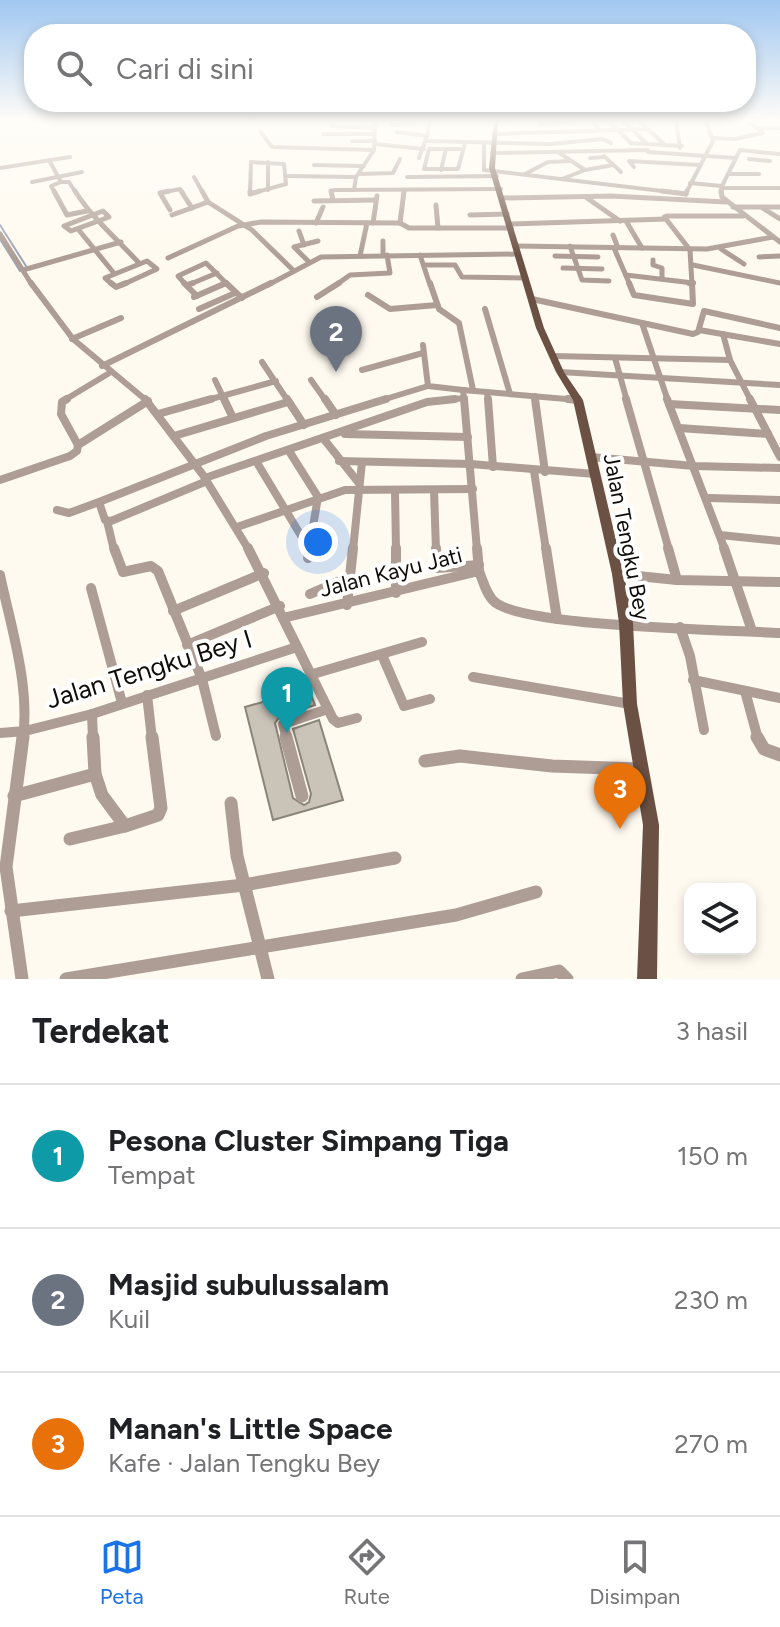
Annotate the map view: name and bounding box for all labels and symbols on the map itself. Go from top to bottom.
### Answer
pin: 2 [310,306,362,372]
street label: Jalan Tengku Bey [598,451,656,623]
your location [298,522,338,562]
street label: Jalan Kayu Jati [317,541,465,603]
street label: Jalan Tengku Bey I [42,622,256,716]
pin: 1 [261,667,313,733]
pin: 3 [594,763,646,829]

